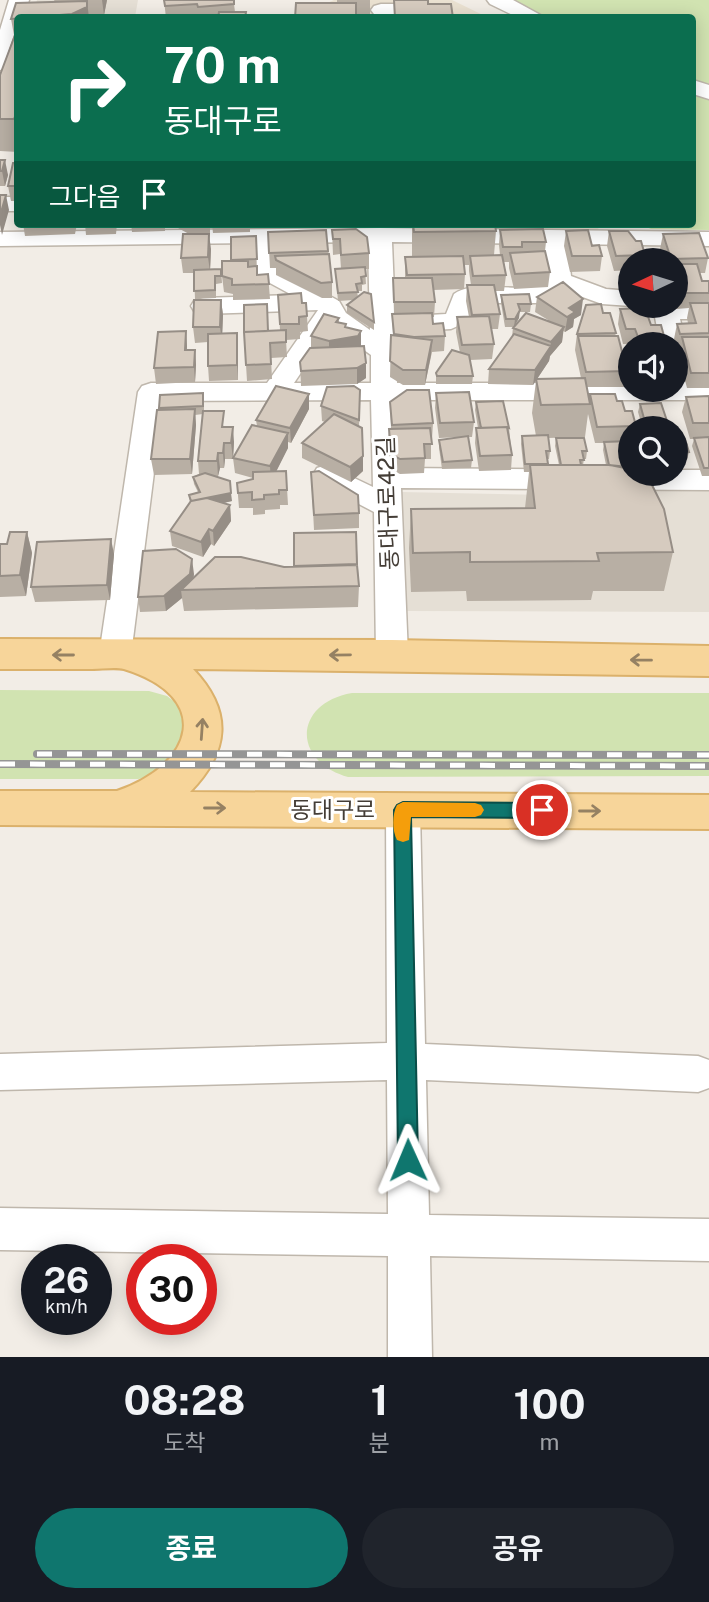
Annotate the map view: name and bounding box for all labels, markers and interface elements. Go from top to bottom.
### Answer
text: 70 m [164,36,281,94]
icon: right [49,42,140,133]
text: 동대구로 [164,102,282,139]
icon: arrive [135,175,173,213]
text: 그다음 [49,181,121,212]
north arrow [618,248,688,318]
map controls [618,248,688,486]
button: sound [618,332,688,402]
button: search [618,416,688,486]
street label: 동대구로42길 [371,436,403,570]
one-way arrow [52,648,75,662]
one-way arrow [329,648,352,662]
one-way arrow [630,653,653,666]
one-way arrow [196,718,209,741]
pin [512,780,572,840]
icon: arrive [523,791,561,829]
street label: 동대구로 [291,796,375,823]
one-way arrow [203,801,226,815]
one-way arrow [578,804,601,818]
position arrow [371,1123,445,1197]
speed limit sign: 30 [126,1244,217,1335]
text: 26 [44,1260,89,1301]
text: km/h [45,1296,88,1317]
text: 08:28 [123,1375,246,1424]
text: 1 [371,1375,389,1424]
text: 100 [514,1379,586,1428]
text: m [540,1428,560,1455]
text: 도착 [163,1429,206,1456]
text: 분 [369,1429,390,1456]
button: 종료 [35,1508,348,1588]
button: 공유 [362,1508,674,1588]

